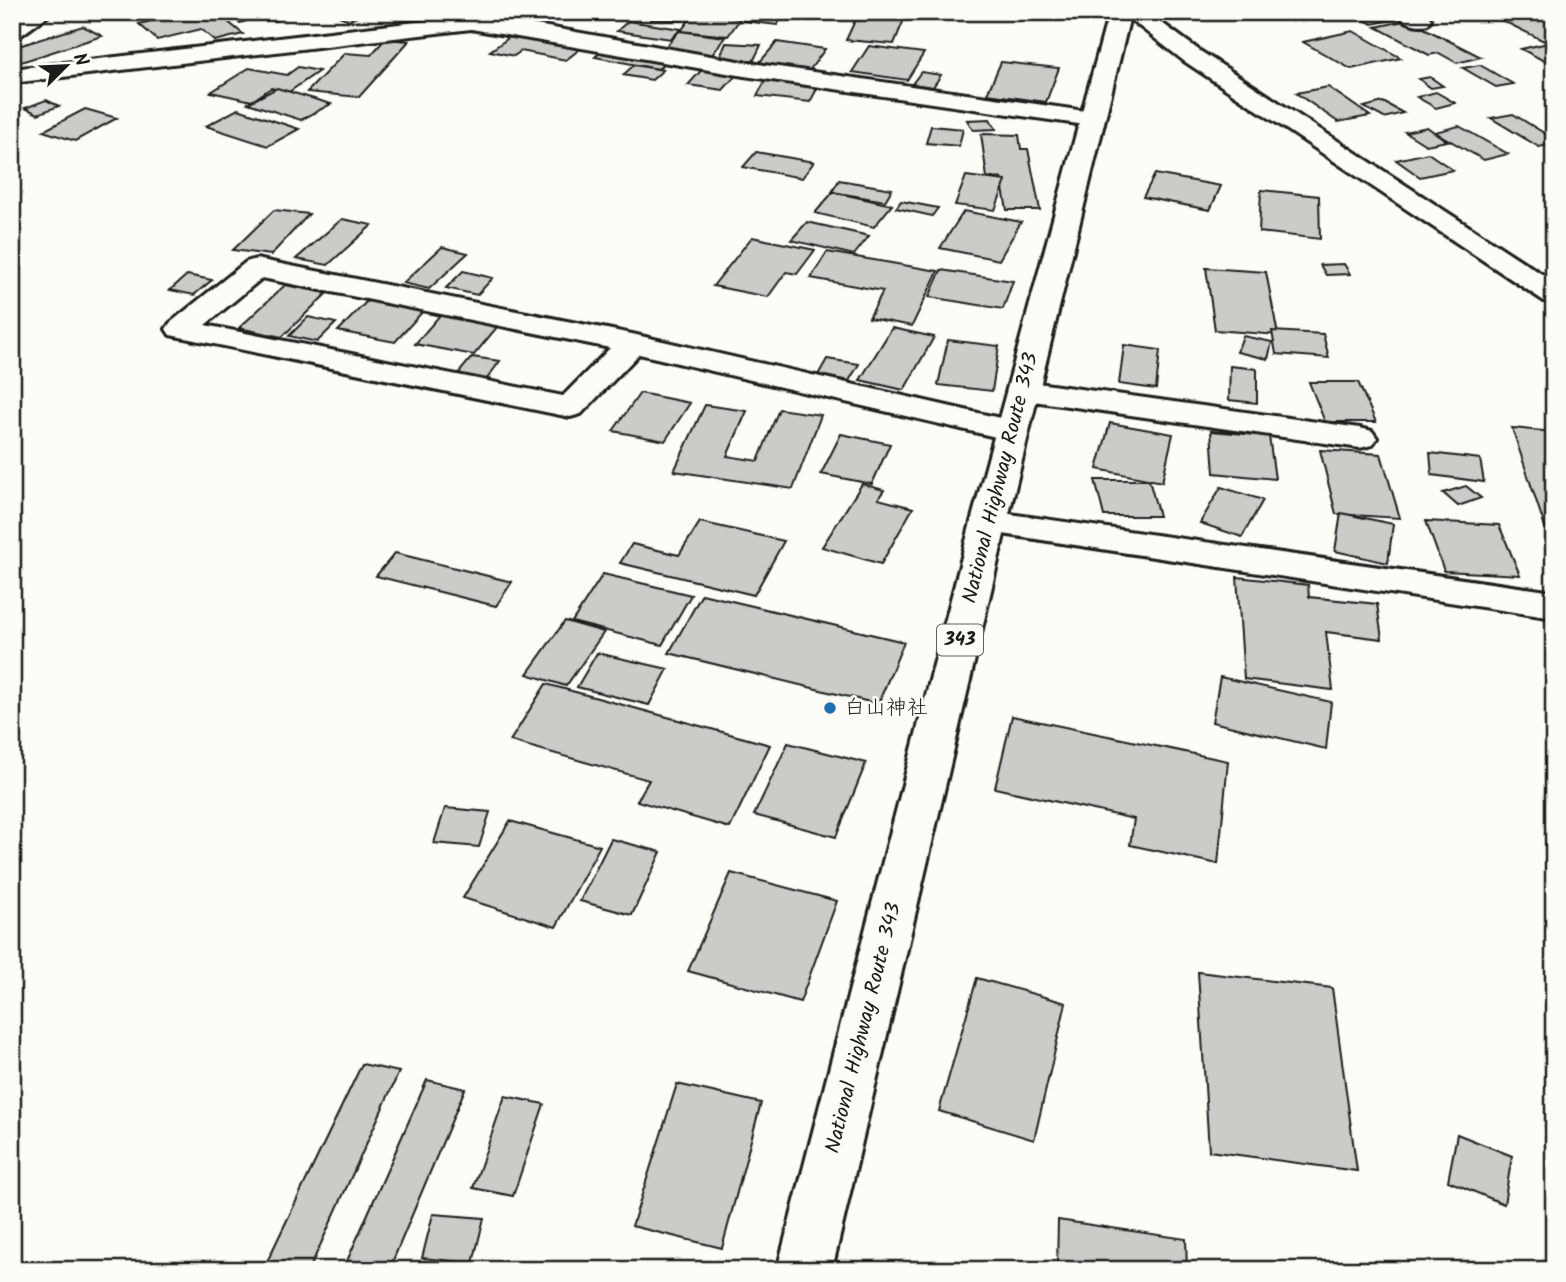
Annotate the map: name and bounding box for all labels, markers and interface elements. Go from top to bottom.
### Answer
north arrow [32,32,102,102]
text: N [64,48,96,71]
street label: National Highway Route 343 [954,349,1048,607]
road number: 343 [937,624,983,656]
place label: 白山神社 [844,692,928,725]
marker: 白山神社 [822,700,838,716]
street label: National Highway Route 343 [817,899,911,1157]

